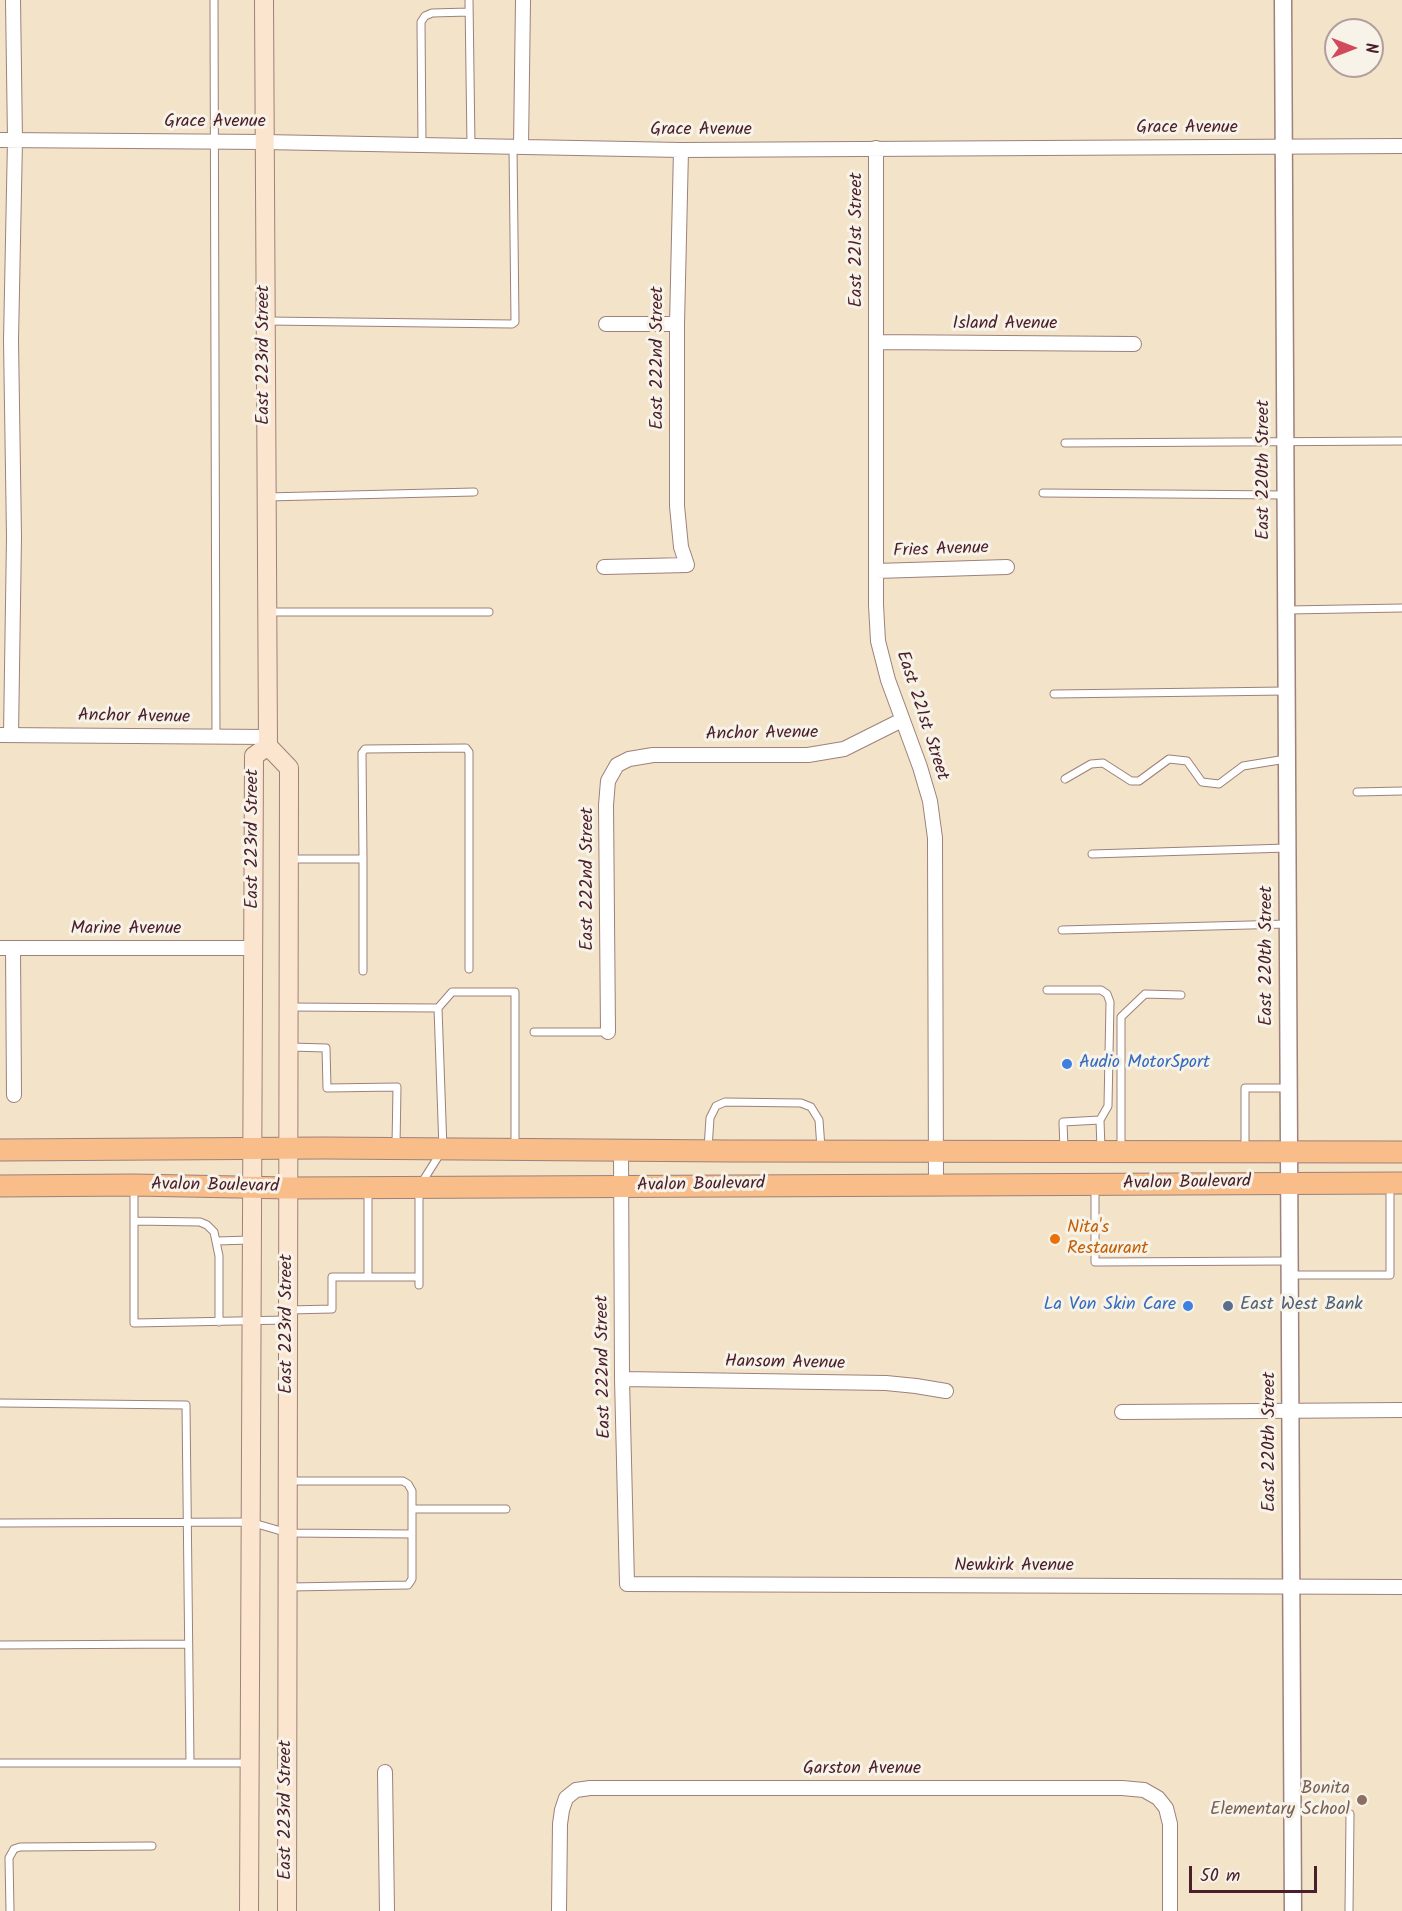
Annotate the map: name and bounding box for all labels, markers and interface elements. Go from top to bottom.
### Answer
north arrow [1324,18,1384,78]
text: N [1358,43,1383,53]
street label: Grace Avenue [164,112,266,134]
street label: Grace Avenue [1136,118,1238,140]
street label: Grace Avenue [650,120,752,142]
street label: East 221st Street [847,173,869,307]
street label: East 223rd Street [254,285,276,425]
street label: East 222nd Street [648,286,670,430]
street label: Island Avenue [953,314,1057,336]
street label: East 220th Street [1254,400,1276,540]
street label: Fries Avenue [893,539,989,563]
street label: East 221st Street [890,649,952,783]
street label: Anchor Avenue [78,706,190,730]
street label: Anchor Avenue [706,723,818,747]
street label: East 223rd Street [243,769,265,909]
street label: East 222nd Street [578,807,600,951]
street label: East 220th Street [1257,886,1279,1026]
street label: Marine Avenue [71,919,181,941]
place label: Audio MotorSport [1079,1053,1210,1075]
marker: Audio MotorSport [1060,1057,1074,1071]
street label: Avalon Boulevard [1123,1172,1251,1196]
street label: Avalon Boulevard [637,1174,765,1198]
street label: Avalon Boulevard [151,1175,279,1199]
place label: Nita's Restaurant [1067,1218,1148,1260]
marker: Nita's Restaurant [1048,1232,1062,1246]
street label: East 223rd Street [277,1254,299,1394]
street label: East 222nd Street [593,1295,617,1439]
place label: La Von Skin Care [1044,1295,1176,1317]
place label: East West Bank [1240,1295,1363,1317]
marker: La Von Skin Care [1181,1299,1195,1313]
marker: East West Bank [1221,1299,1235,1313]
street label: Hansom Avenue [725,1352,845,1376]
street label: East 220th Street [1260,1372,1282,1512]
street label: Newkirk Avenue [954,1556,1074,1578]
street label: East 223rd Street [276,1740,298,1880]
street label: Garston Avenue [803,1759,921,1781]
place label: Bonita Elementary School [1210,1779,1350,1822]
marker: Bonita Elementary School [1355,1793,1369,1807]
scale bar [1192,1854,1320,1892]
text: 50 m [1200,1862,1240,1891]

